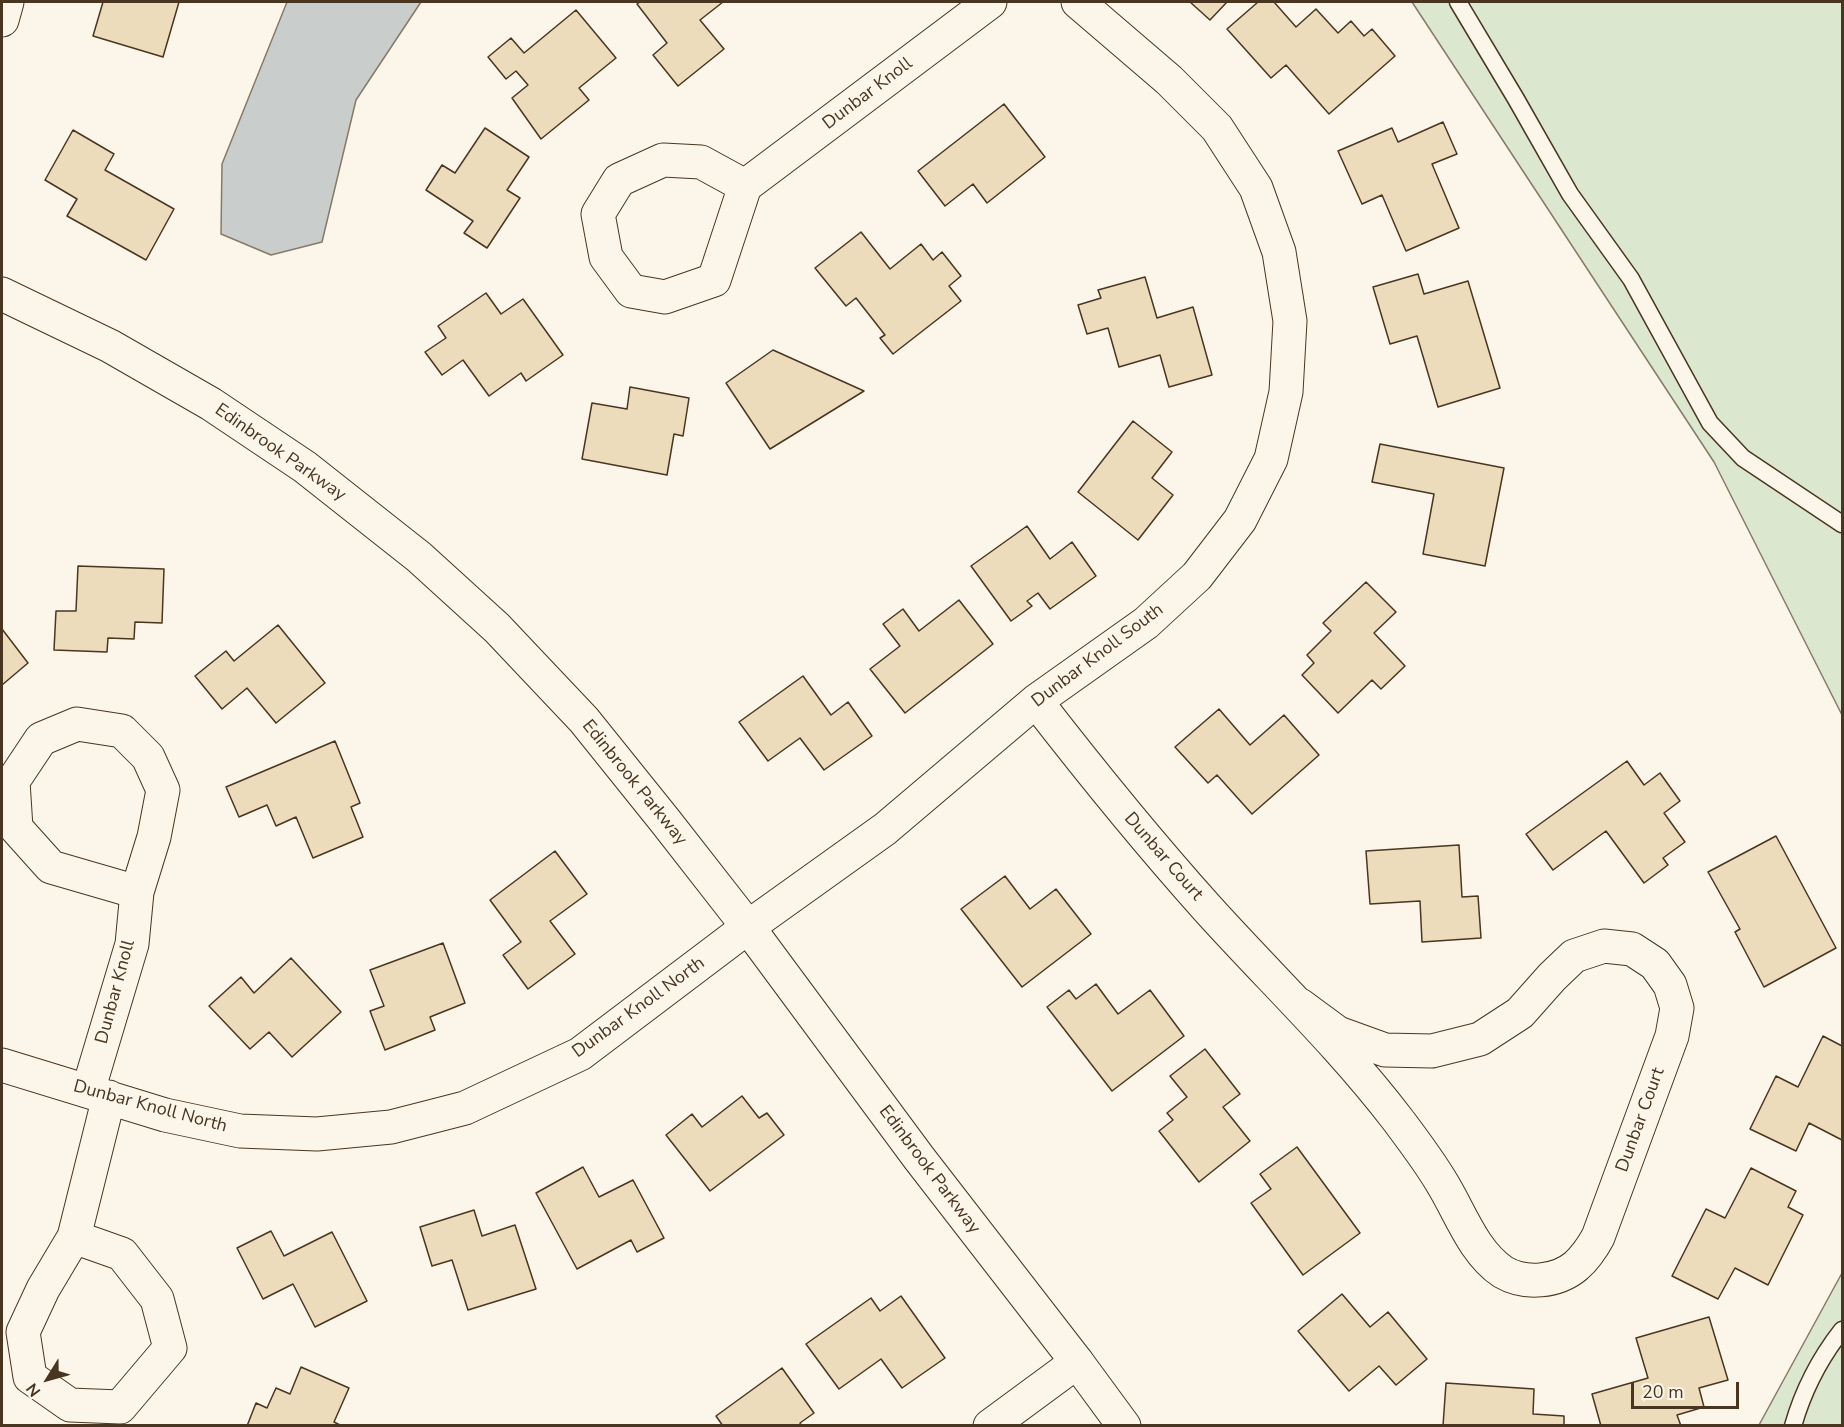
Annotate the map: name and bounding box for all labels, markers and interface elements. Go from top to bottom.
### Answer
street label: Dunbar Knoll [819,53,917,135]
street label: Edinbrook Parkway [210,400,350,506]
street label: Dunbar Knoll South [1028,599,1168,713]
street label: Edinbrook Parkway [577,716,691,850]
street label: Dunbar Court [1119,809,1207,905]
street label: Dunbar Knoll [92,938,140,1046]
street label: Dunbar Knoll North [569,953,709,1063]
street label: Dunbar Court [1612,1065,1670,1175]
street label: Dunbar Knoll North [71,1076,229,1138]
street label: Edinbrook Parkway [874,1102,984,1238]
north arrow [18,1349,78,1409]
scale bar [1634,1370,1742,1408]
text: N [21,1378,46,1401]
text: 20 m [1642,1380,1684,1404]

